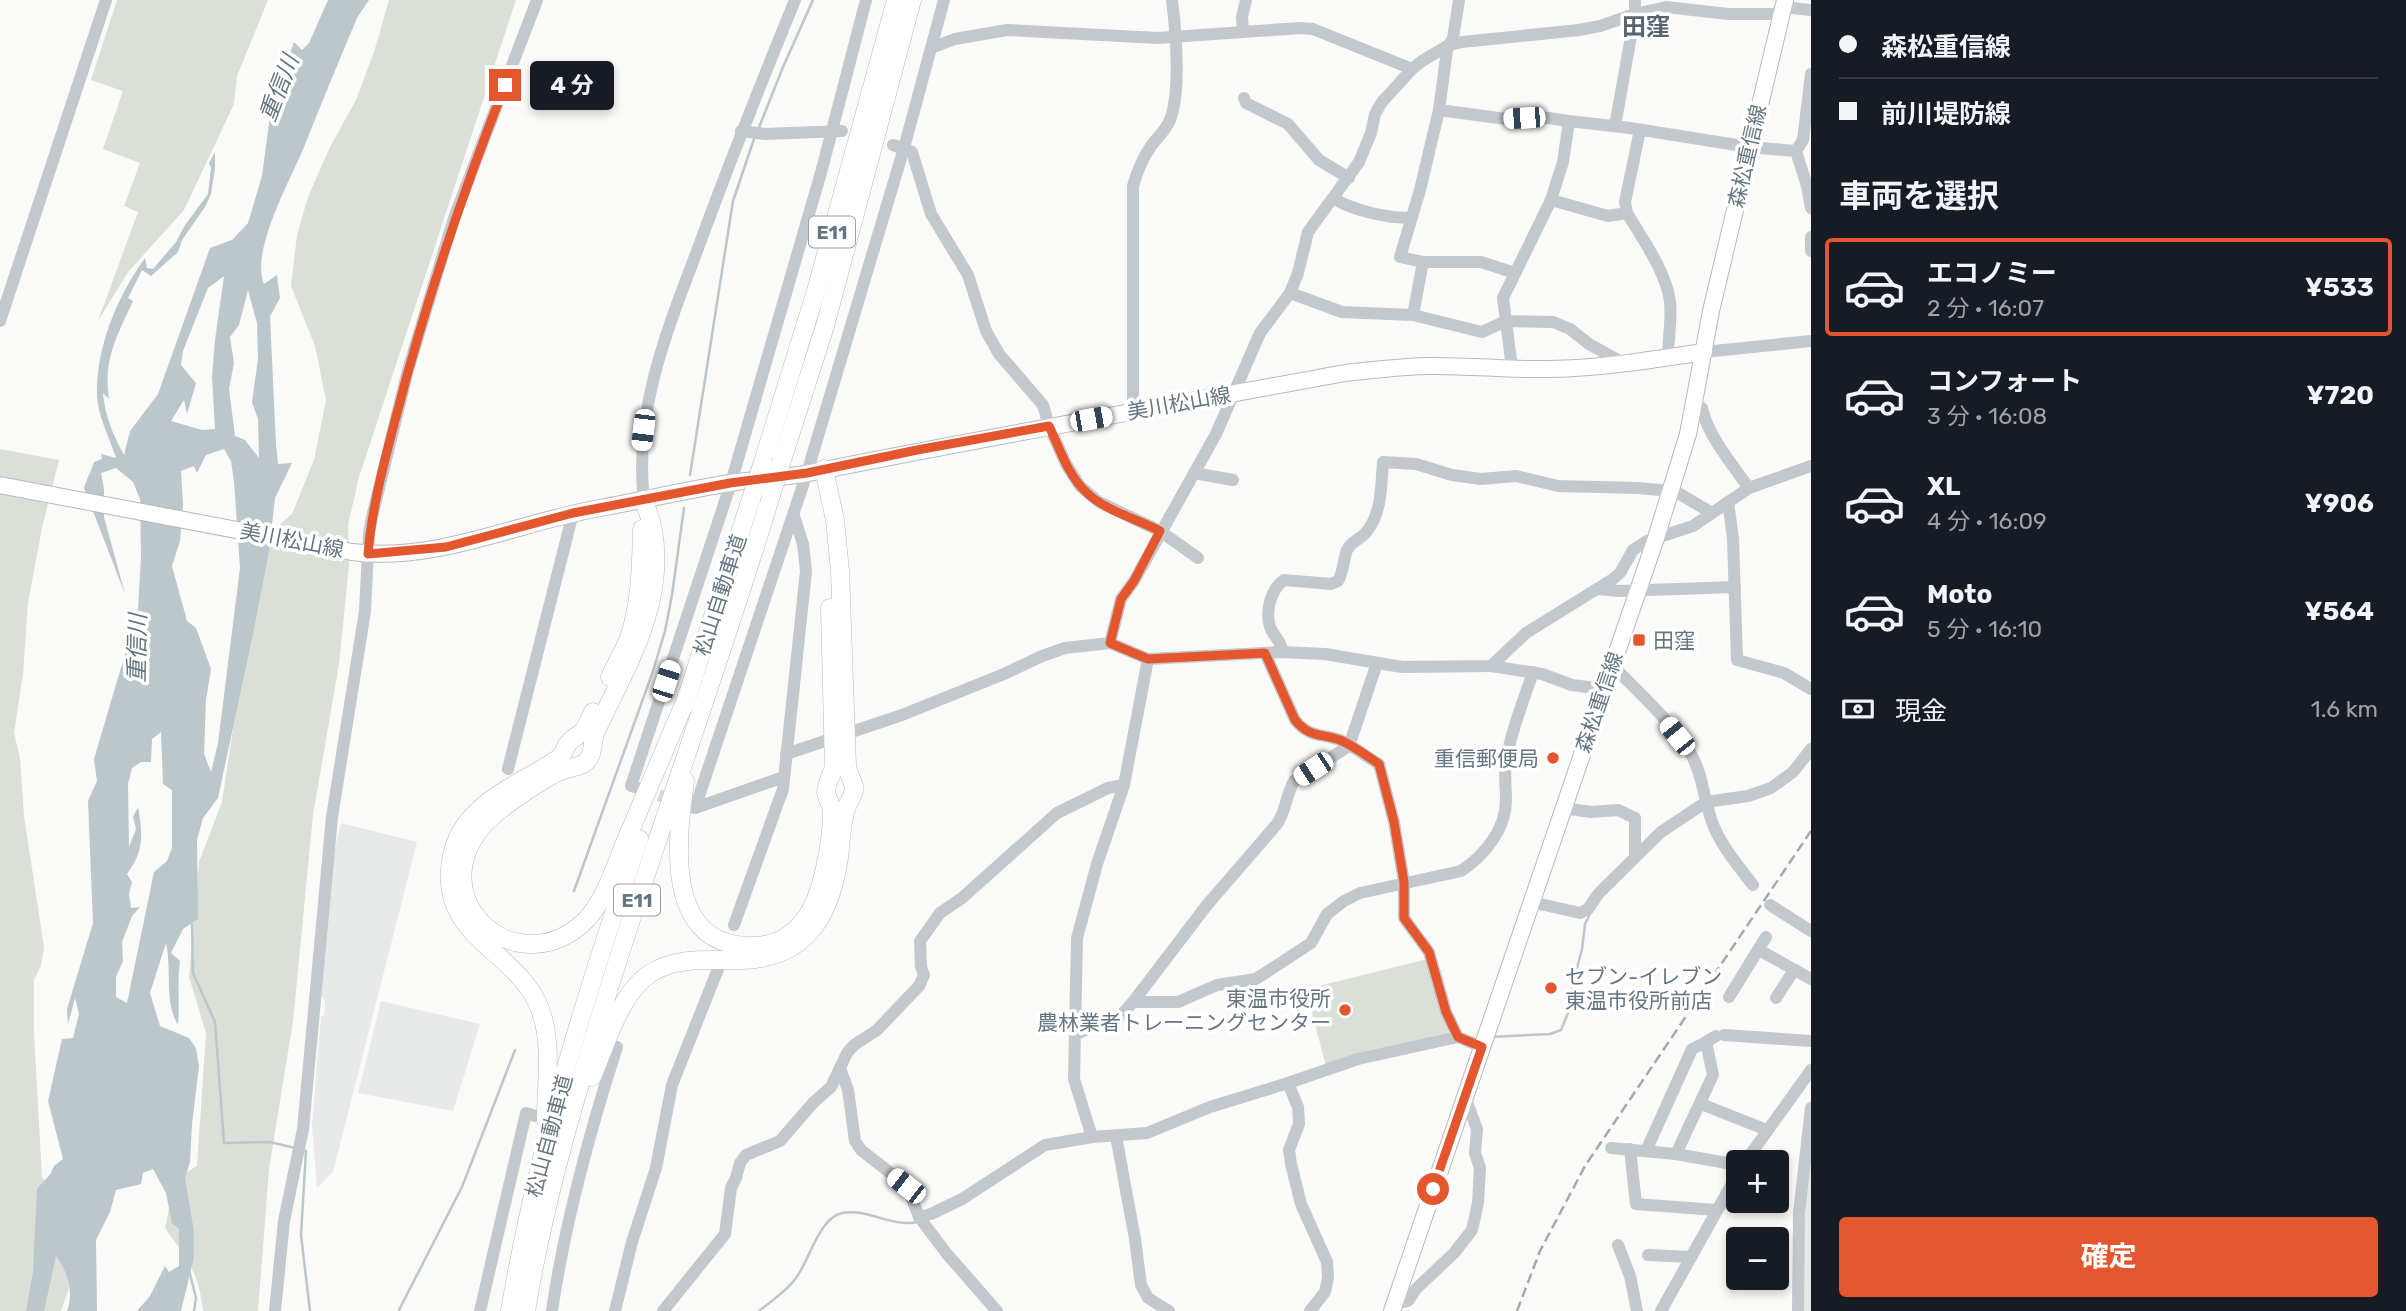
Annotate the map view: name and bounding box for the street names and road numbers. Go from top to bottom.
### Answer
street label: 森松重信線 [1723,102,1771,210]
road number: E11 [809,216,855,248]
street label: 美川松山線 [1125,382,1233,424]
street label: 美川松山線 [238,518,346,562]
street label: 松山自動車道 [689,531,751,659]
street label: 森松重信線 [1570,648,1628,756]
road number: E11 [614,885,660,916]
street label: 松山自動車道 [521,1072,577,1200]

